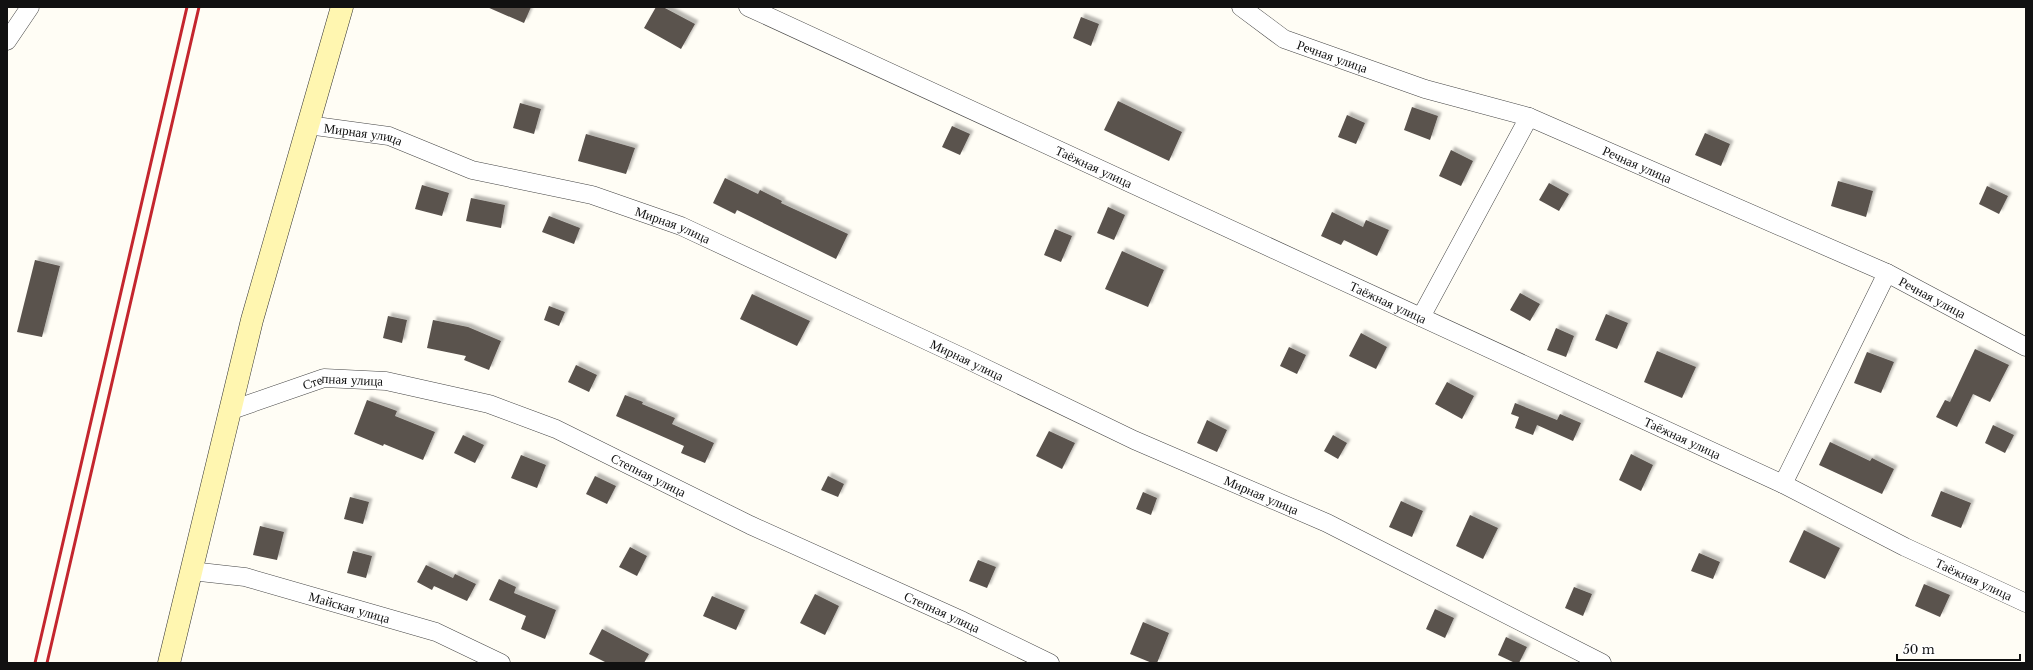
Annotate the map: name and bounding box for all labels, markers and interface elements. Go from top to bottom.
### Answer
street label: Речная улица [1295,36,1370,77]
street label: Мирная улица [323,119,405,150]
street label: Таёжная улица [1053,142,1135,192]
street label: Речная улица [1600,142,1674,187]
street label: Мирная улица [633,203,713,248]
street label: Речная улица [1896,273,1969,323]
street label: Таёжная улица [1347,277,1429,328]
street label: Мирная улица [927,335,1007,385]
street label: Степная улица [300,370,384,394]
street label: Таёжная улица [1641,413,1724,463]
street label: Степная улица [608,450,689,501]
street label: Мирная улица [1221,472,1301,519]
street label: Таёжная улица [1933,554,2015,605]
street label: Майская улица [307,588,392,627]
street label: Степная улица [901,588,983,637]
scale bar [1897,636,2020,662]
text: 50 m [1903,642,1935,657]

